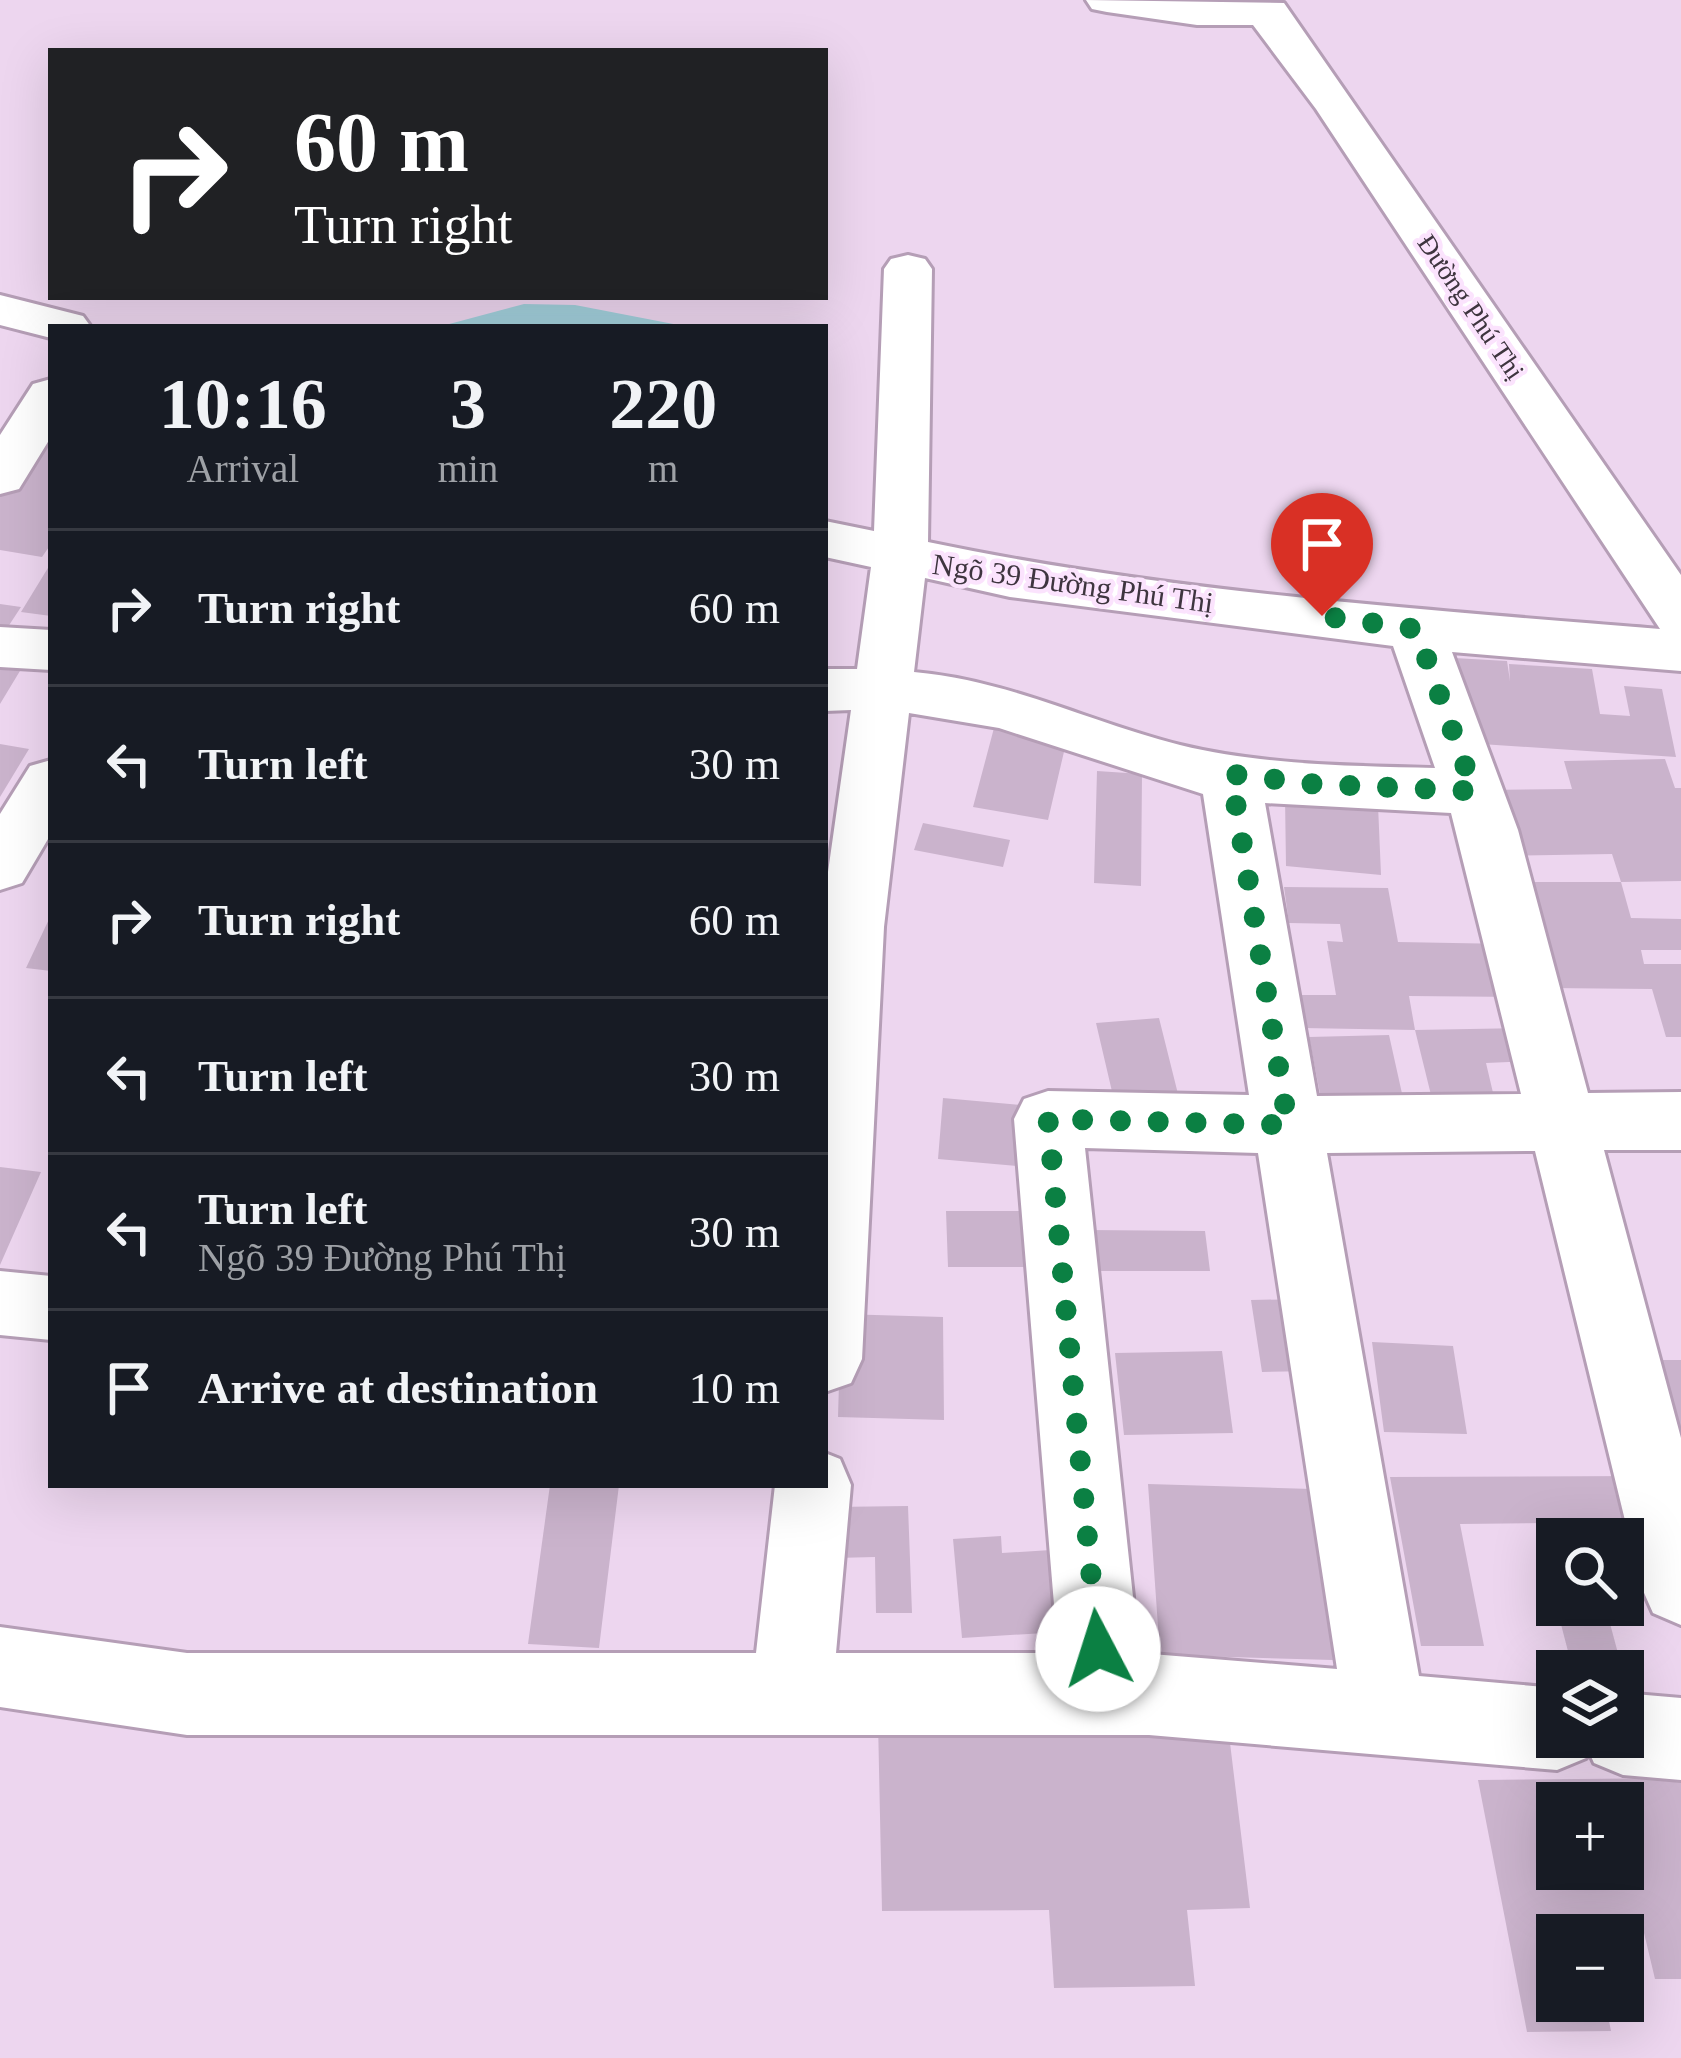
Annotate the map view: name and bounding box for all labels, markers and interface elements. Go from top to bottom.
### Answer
icon: right [96,96,252,252]
text: 60 m [294,96,469,189]
text: Turn right [294,195,513,255]
street label: Đường Phú Thị [1412,229,1530,385]
text: 10:16 [159,364,327,444]
text: 3 [450,364,486,444]
text: 220 [609,364,717,444]
text: Arrival [187,447,299,490]
text: min [438,447,498,490]
text: m [648,447,678,490]
pin [1271,493,1373,616]
icon: arrive [1289,511,1355,577]
street label: Ngõ 39 Đường Phú Thị [930,547,1216,619]
icon: right [96,575,162,641]
text: Turn right [198,583,400,633]
text: 60 m [689,583,780,633]
icon: left [96,731,162,797]
text: Turn left [198,739,368,789]
text: 30 m [689,739,780,789]
icon: right [96,887,162,953]
text: Turn right [198,895,400,945]
text: 60 m [689,895,780,945]
icon: left [96,1043,162,1109]
text: Turn left [198,1051,368,1101]
text: 30 m [689,1051,780,1101]
text: Turn left [198,1184,368,1234]
icon: left [96,1199,162,1265]
text: 30 m [689,1207,780,1257]
text: Ngõ 39 Đường Phú Thị [198,1236,566,1279]
icon: arrive [96,1355,162,1421]
text: Arrive at destination [198,1363,598,1413]
text: 10 m [689,1363,780,1413]
map controls [1536,1518,1644,2022]
button: search [1536,1518,1644,1626]
position arrow [1035,1586,1161,1712]
button: layers [1536,1650,1644,1758]
button: + [1536,1782,1644,1890]
button: − [1536,1914,1644,2022]

